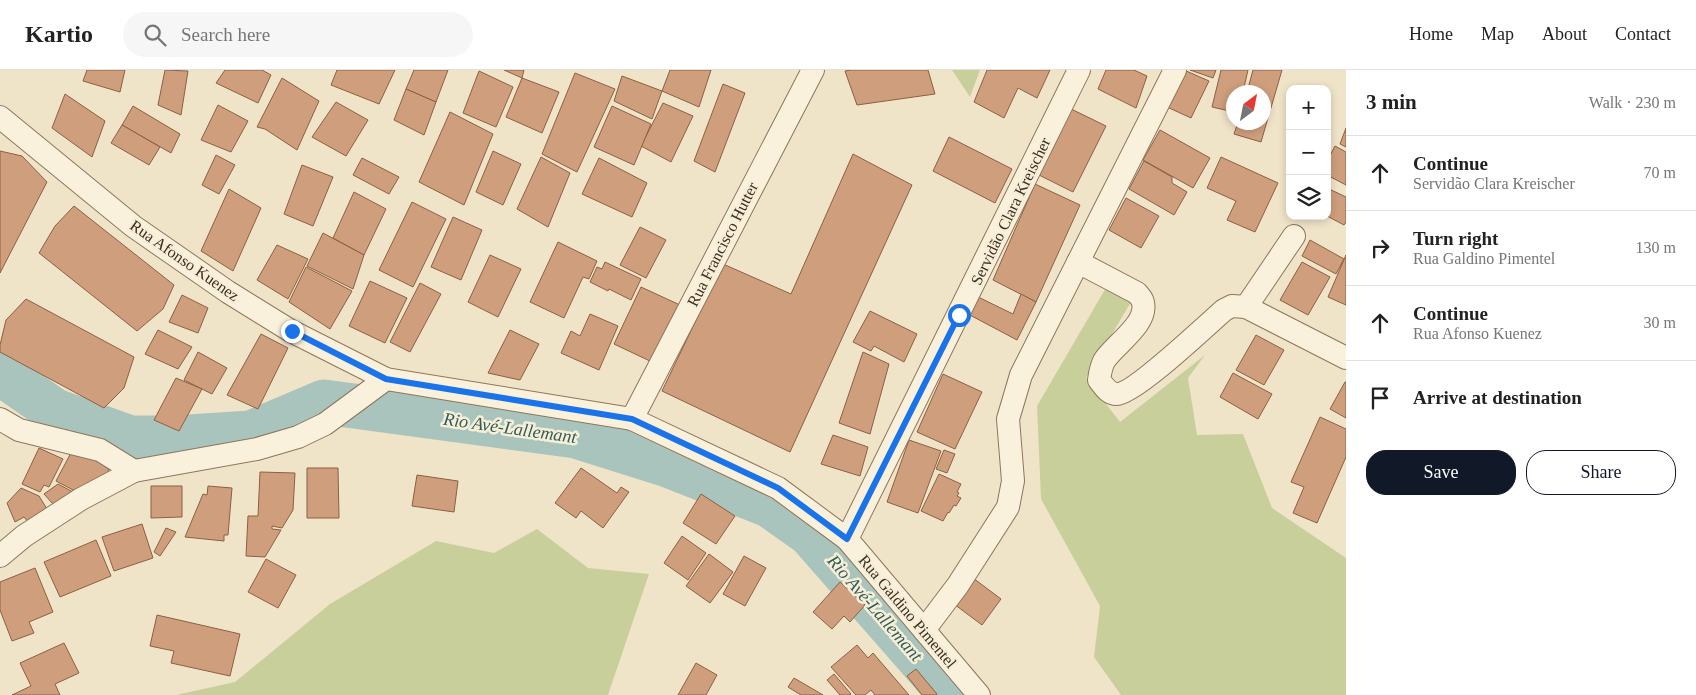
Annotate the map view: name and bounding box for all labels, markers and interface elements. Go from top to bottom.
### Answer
search box [123,12,473,57]
text: Kartio [25,21,93,47]
icon: search [141,21,169,49]
text: Search here [181,24,270,45]
text: Home [1409,24,1453,44]
text: Map [1481,24,1514,44]
text: About [1542,24,1587,44]
text: Contact [1615,24,1671,44]
north arrow [1226,85,1271,130]
map controls [1286,85,1331,220]
button: + [1286,85,1331,130]
text: 3 min [1366,90,1417,114]
text: Walk · 230 m [1589,94,1676,111]
button: − [1286,130,1331,175]
street label: Servidão Clara Kreischer [967,134,1054,288]
text: Continue [1413,153,1488,174]
icon: ahead [1366,159,1394,187]
text: 70 m [1644,164,1676,181]
button: layers [1286,175,1331,220]
text: Servidão Clara Kreischer [1413,175,1575,192]
street label: Rua Francisco Hutter [684,179,761,309]
street label: Rua Afonso Kuenez [127,216,242,304]
text: Turn right [1413,228,1498,249]
icon: right [1366,234,1394,262]
text: 130 m [1636,239,1676,256]
text: Rua Galdino Pimentel [1413,250,1555,267]
text: Continue [1413,303,1488,324]
route start [948,304,971,327]
icon: ahead [1366,309,1394,337]
text: 30 m [1644,314,1676,331]
route end [281,320,304,343]
text: Rua Afonso Kuenez [1413,325,1542,342]
icon: arrive [1366,384,1394,412]
text: Arrive at destination [1413,387,1582,408]
water label: Rio Avé‐Lallemant [441,409,579,447]
button: Save [1366,450,1516,495]
button: Share [1526,450,1676,495]
water label: Rio Avé‐Lallemant [823,550,927,666]
street label: Rua Galdino Pimentel [855,551,960,672]

